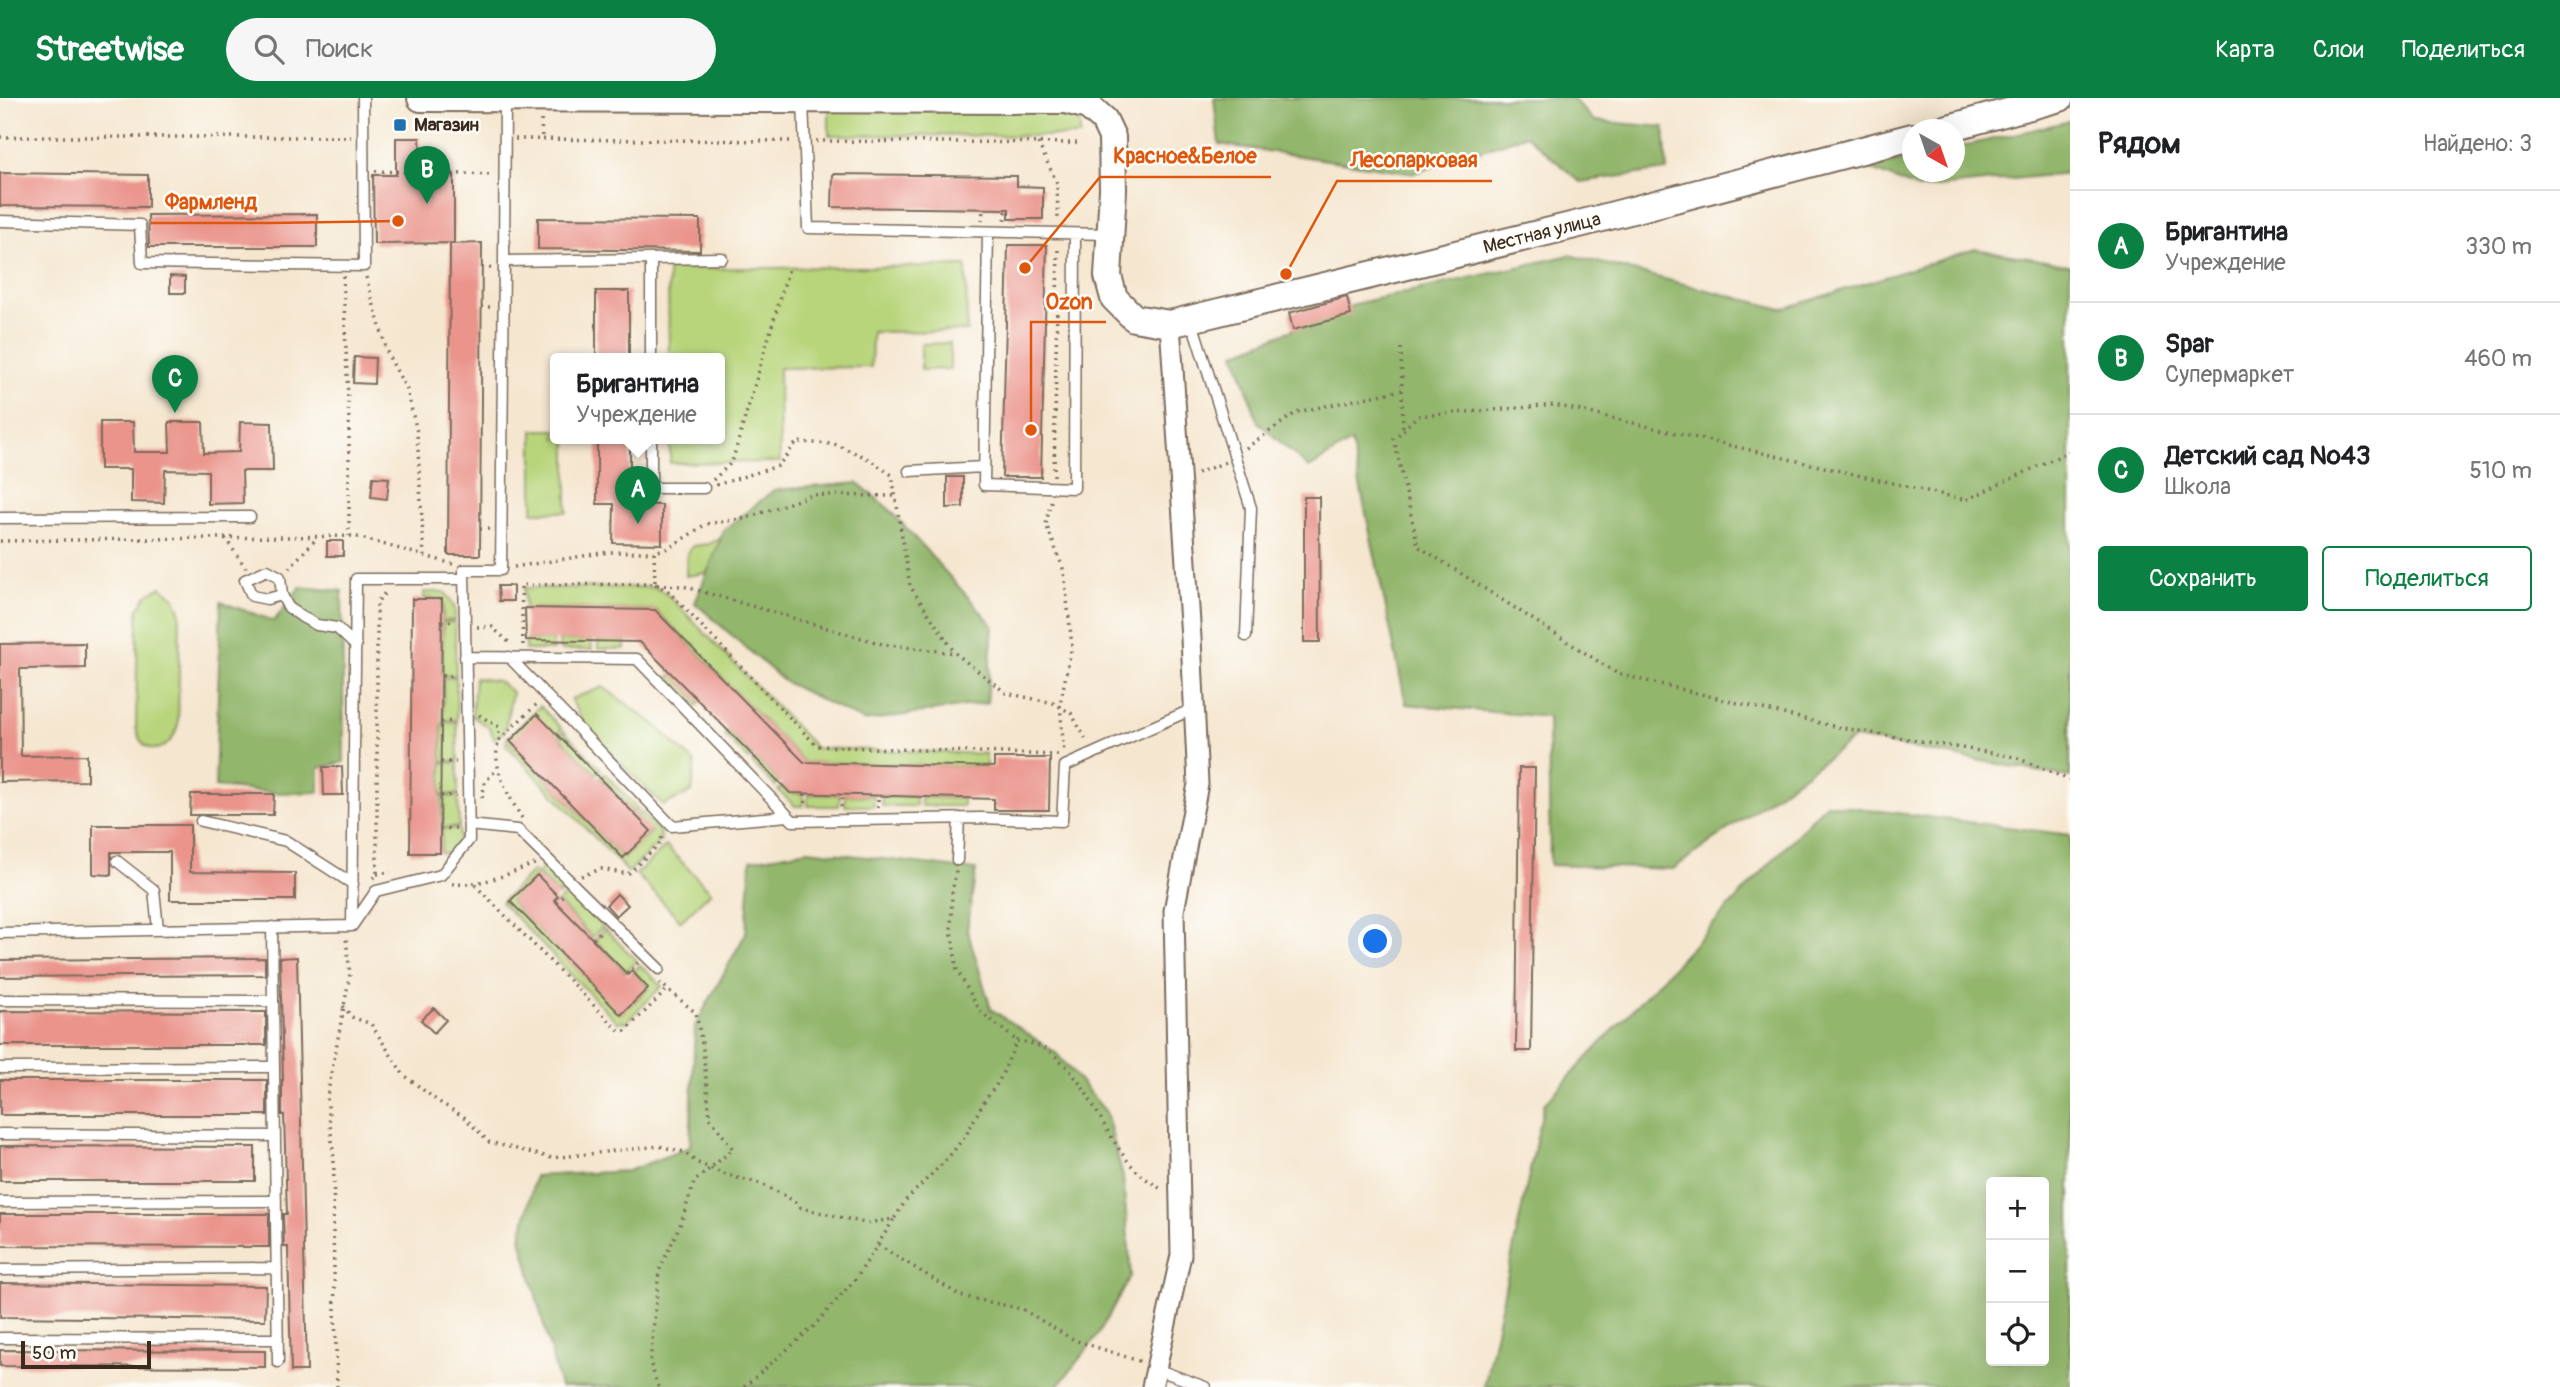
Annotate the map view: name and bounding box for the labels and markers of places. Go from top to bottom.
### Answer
place label: Магазин [414,113,479,137]
marker: Магазин [392,117,408,133]
callout: Красное&Белое [1100,135,1271,177]
callout: Лесопарковая [1337,139,1492,181]
pin: B [404,146,450,204]
callout: Фармленд [151,181,271,223]
callout: Ozon [1031,280,1106,322]
pin: C [152,355,198,413]
pin: A [615,466,661,524]

